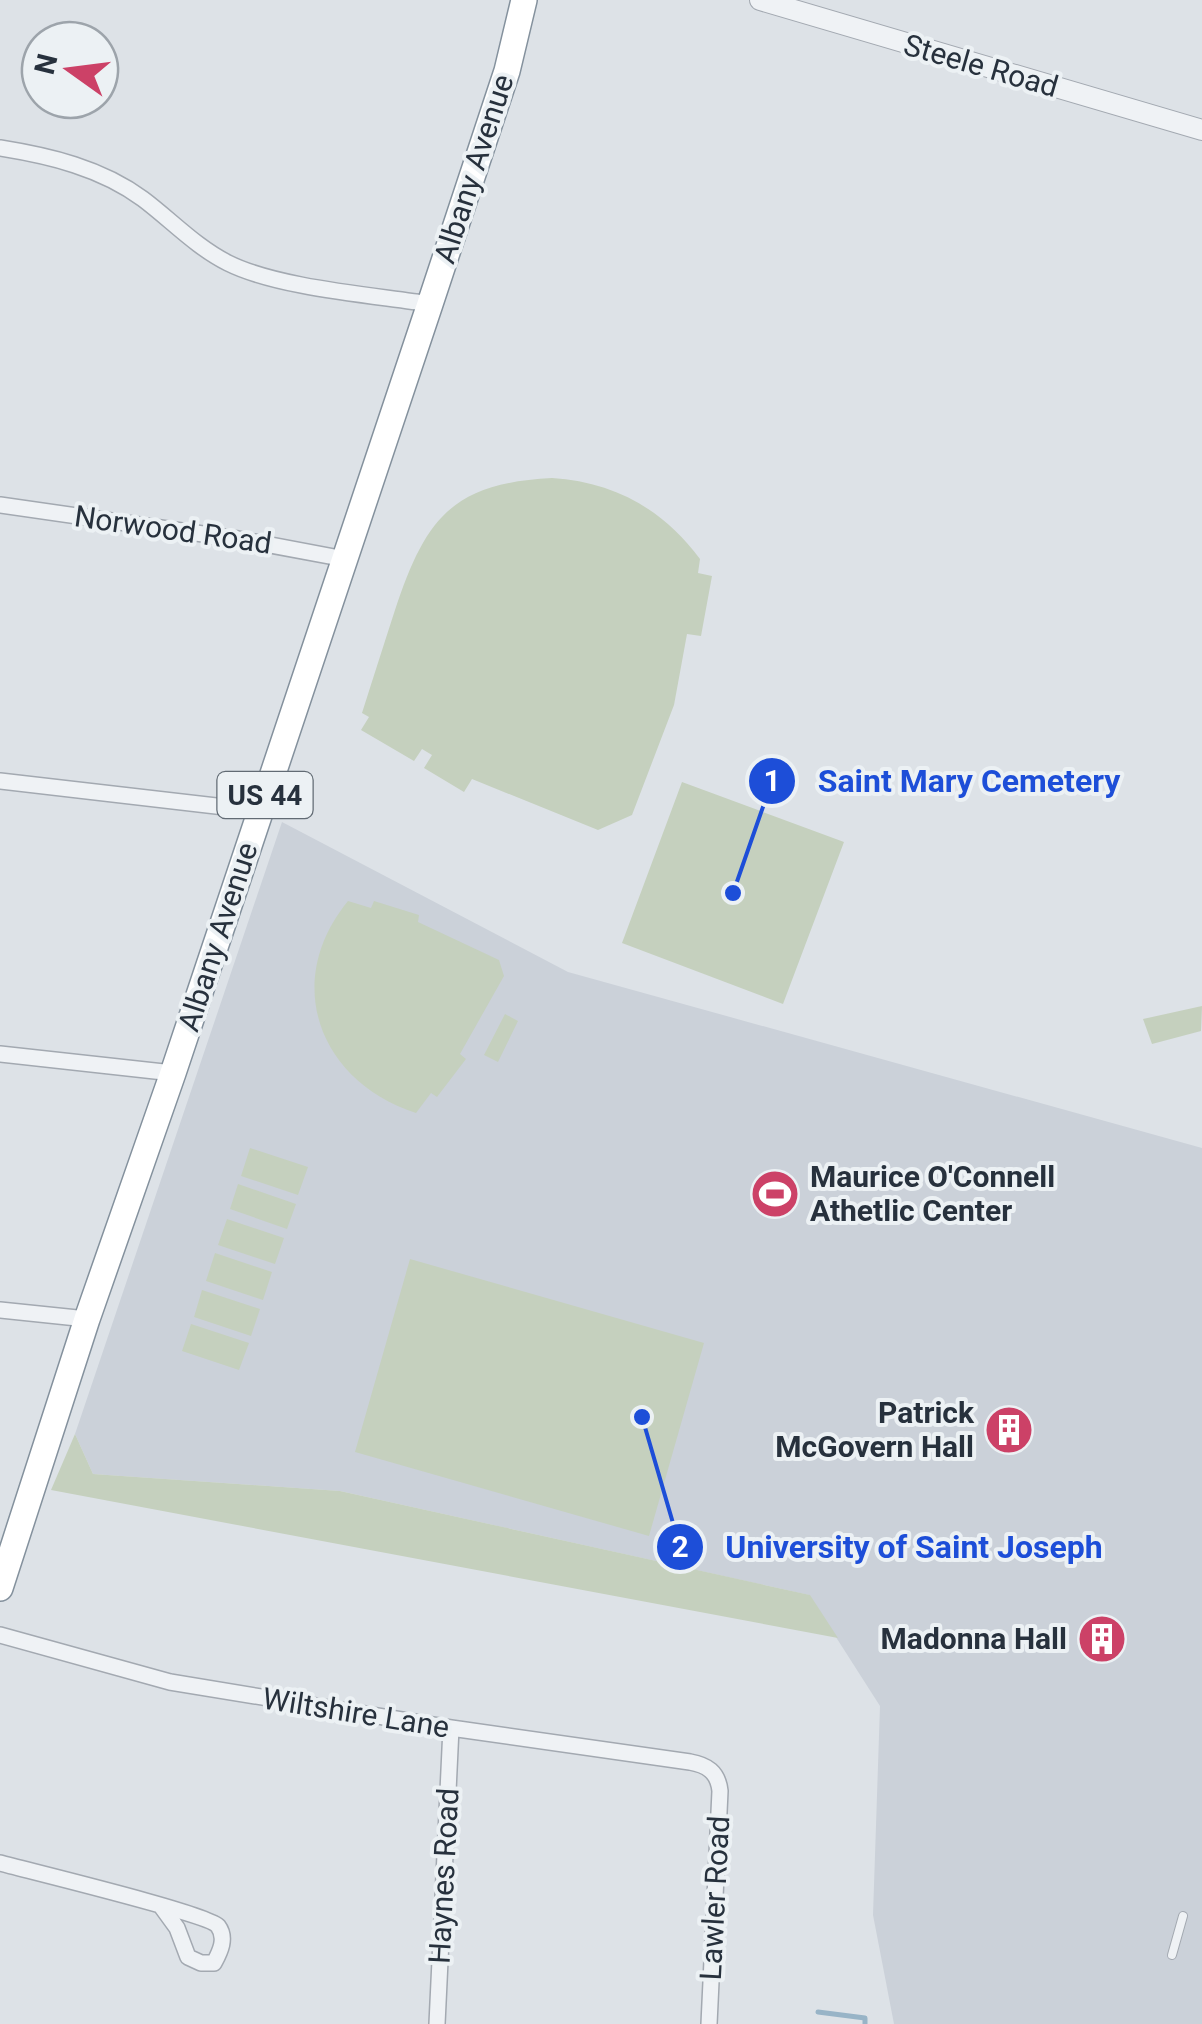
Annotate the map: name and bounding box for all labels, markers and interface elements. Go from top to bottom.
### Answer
north arrow [20,20,120,120]
street label: Steele Road [900,27,1062,104]
text: N [28,50,65,78]
street label: Albany Avenue [427,70,521,268]
street label: Norwood Road [72,498,274,561]
callout: Saint Mary Cemetery [747,750,1140,812]
text: Saint Mary Cemetery [818,762,1121,800]
text: 1 [763,763,781,798]
road number: US 44 [218,772,312,818]
street label: Albany Avenue [171,838,265,1036]
place label: Maurice O'Connell Athetlic Center [810,1159,1055,1228]
sports icon: Maurice O'Connell Athetlic Center [749,1168,801,1220]
place label: Patrick McGovern Hall [775,1395,975,1464]
building icon: Patrick McGovern Hall [983,1404,1035,1456]
callout: University of Saint Joseph [655,1516,1122,1578]
text: University of Saint Joseph [725,1528,1103,1566]
text: 2 [671,1529,689,1564]
building icon: Madonna Hall [1076,1613,1128,1665]
place label: Madonna Hall [881,1621,1067,1656]
street label: Wiltshire Lane [260,1680,452,1745]
street label: Haynes Road [421,1787,466,1965]
street label: Lawler Road [693,1815,736,1981]

